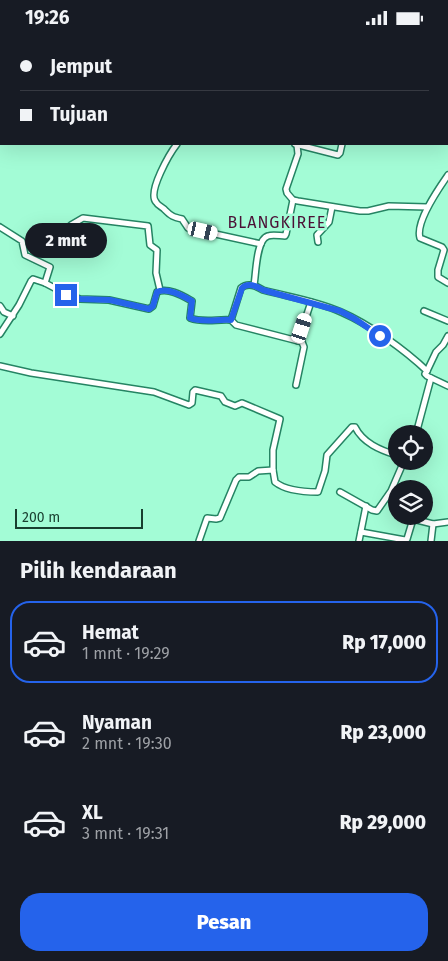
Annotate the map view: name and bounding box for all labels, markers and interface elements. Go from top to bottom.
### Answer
text: 19:26 [25,6,70,29]
text: Jemput [50,55,112,78]
text: Tujuan [50,103,108,126]
district label: BLANGKIREE [228,213,326,232]
car [186,220,219,242]
callout: 2 mnt [25,223,107,257]
text: 2 mnt [46,231,86,250]
route end [55,284,77,306]
car [290,311,313,345]
route start [369,325,391,347]
map controls [388,425,433,525]
button: locate [388,425,433,470]
button: layers [388,480,433,525]
scale bar [15,506,142,529]
text: 200 m [22,509,60,526]
text: Pilih kendaraan [20,557,177,584]
icon: car [22,620,67,665]
text: Hemat [82,621,139,644]
text: Rp 17,000 [342,631,426,654]
text: 1 mnt · 19:29 [82,644,170,663]
icon: car [22,710,67,755]
text: Nyaman [82,711,152,734]
text: Rp 23,000 [341,721,426,744]
text: 2 mnt · 19:30 [82,734,172,753]
icon: car [22,800,67,845]
text: XL [82,801,103,824]
text: Rp 29,000 [340,811,426,834]
text: 3 mnt · 19:31 [82,824,169,843]
button: Pesan [20,893,428,951]

